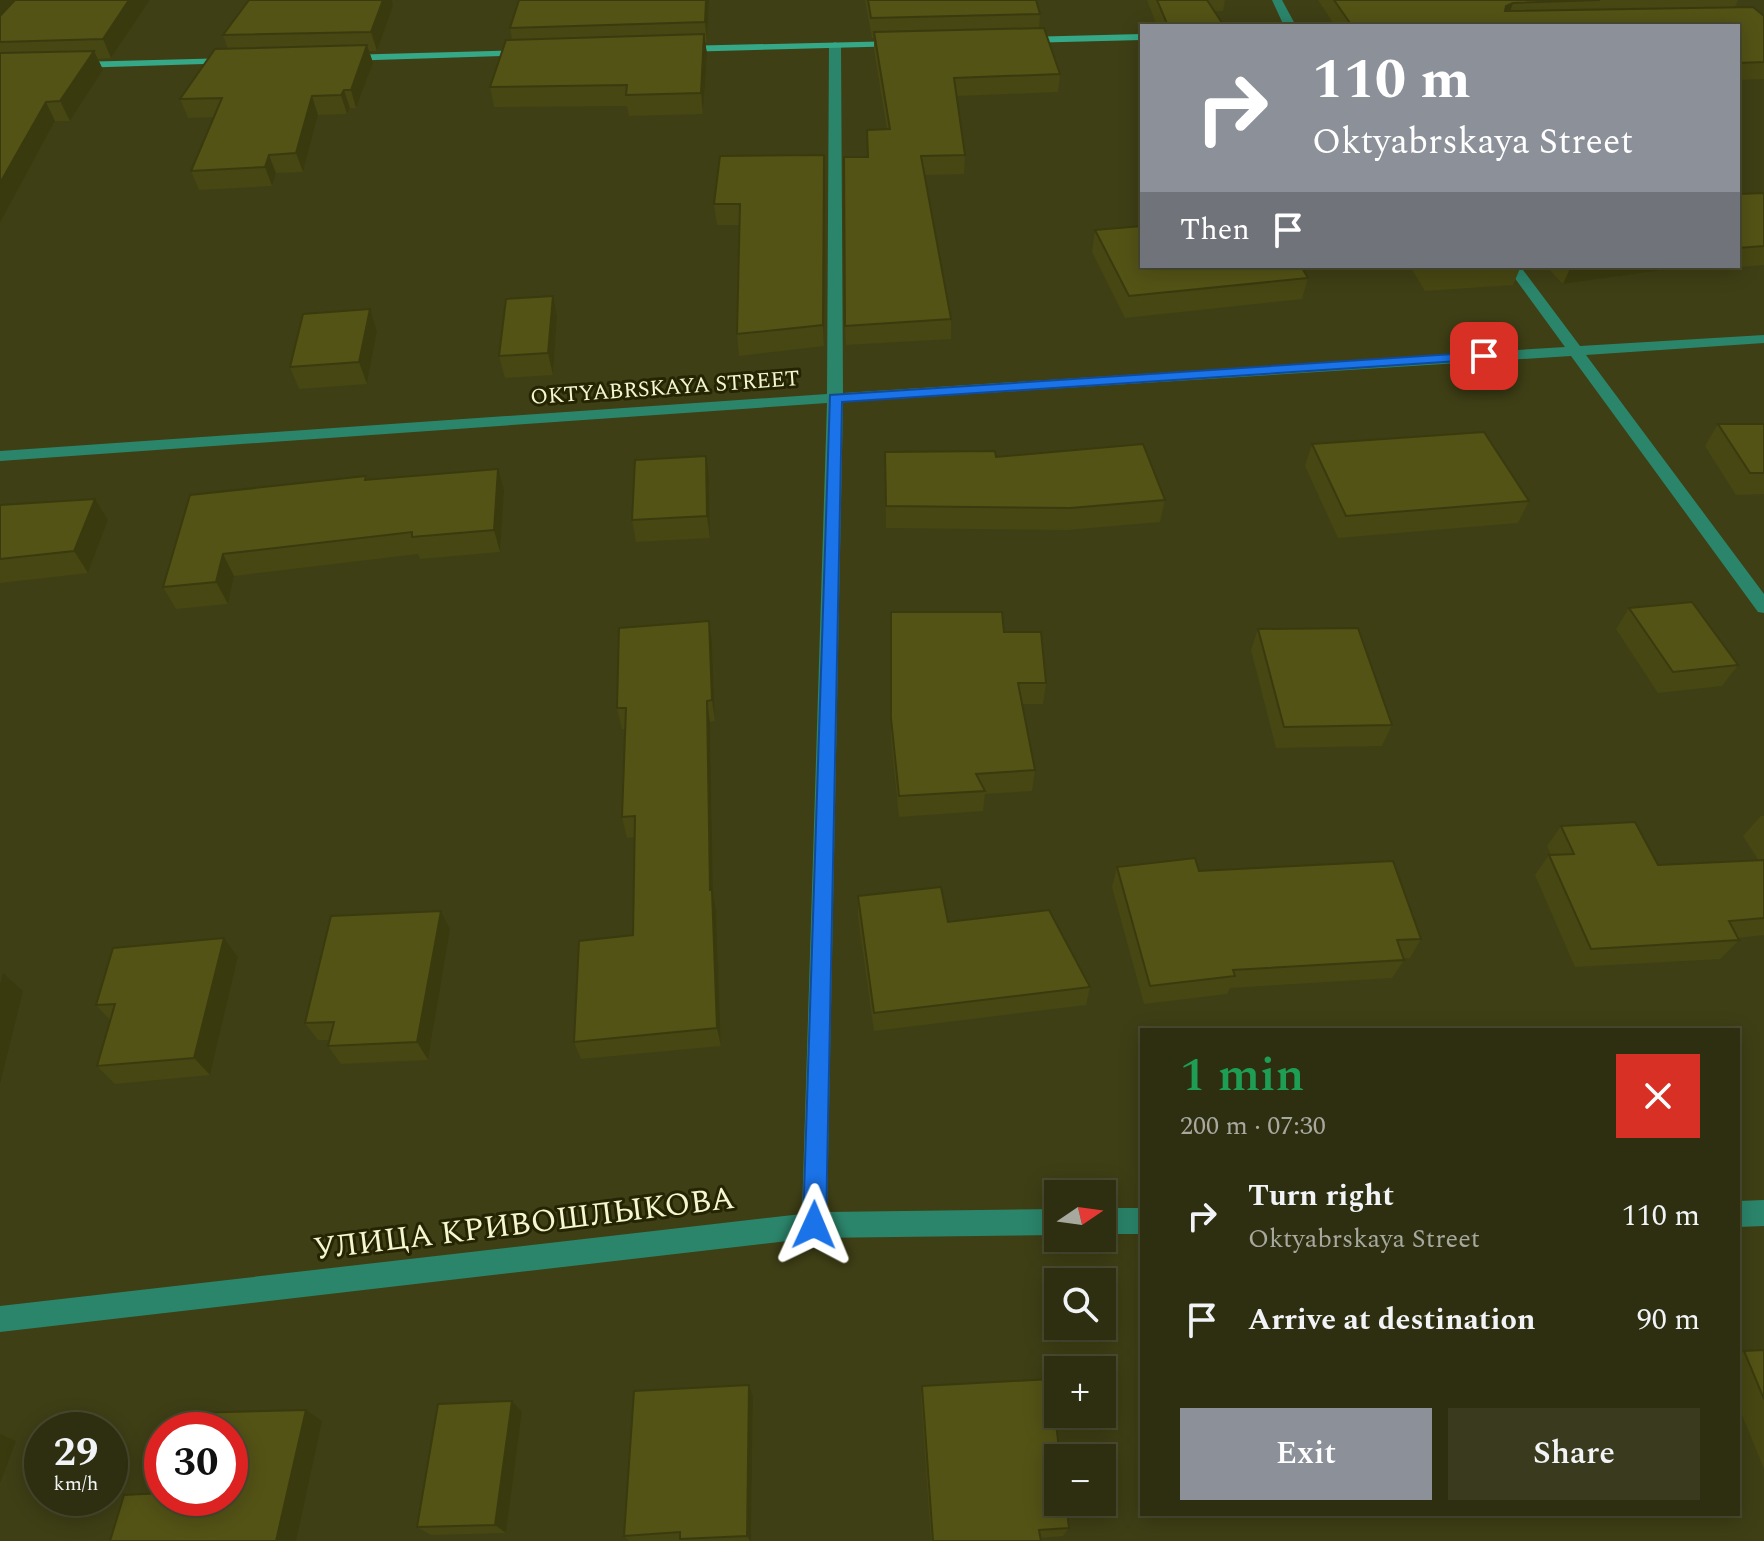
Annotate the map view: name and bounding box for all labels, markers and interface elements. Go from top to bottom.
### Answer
text: 110 m [1312,38,1471,123]
icon: right [1180,56,1284,160]
text: Oktyabrskaya Street [1312,115,1633,170]
text: Then [1180,207,1250,253]
icon: arrive [1266,208,1310,252]
pin [1450,322,1518,390]
icon: arrive [1462,334,1506,378]
street label: OKTYABRSKAYA STREET [529,362,801,414]
text: 1 min [1180,1039,1305,1112]
button: close [1616,1054,1700,1138]
text: 200 m · 07:30 [1180,1106,1326,1146]
text: Turn right [1248,1173,1394,1219]
street label: УЛИЦА КРИВОШЛЫКОВА [311,1174,737,1274]
north arrow [1044,1180,1116,1252]
map controls [1044,1180,1116,1516]
position arrow [772,1183,856,1267]
text: 110 m [1622,1193,1700,1239]
icon: right [1180,1194,1224,1238]
text: Oktyabrskaya Street [1248,1219,1480,1259]
button: search [1044,1268,1116,1340]
text: Arrive at destination [1248,1297,1535,1343]
text: 90 m [1637,1297,1700,1343]
icon: arrive [1180,1298,1224,1342]
button: + [1044,1356,1116,1428]
button: Exit [1180,1408,1432,1500]
button: Share [1448,1408,1700,1500]
speed limit sign: 30 [144,1412,248,1516]
text: 29 [54,1423,98,1484]
button: − [1044,1444,1116,1516]
text: km/h [54,1469,99,1499]

